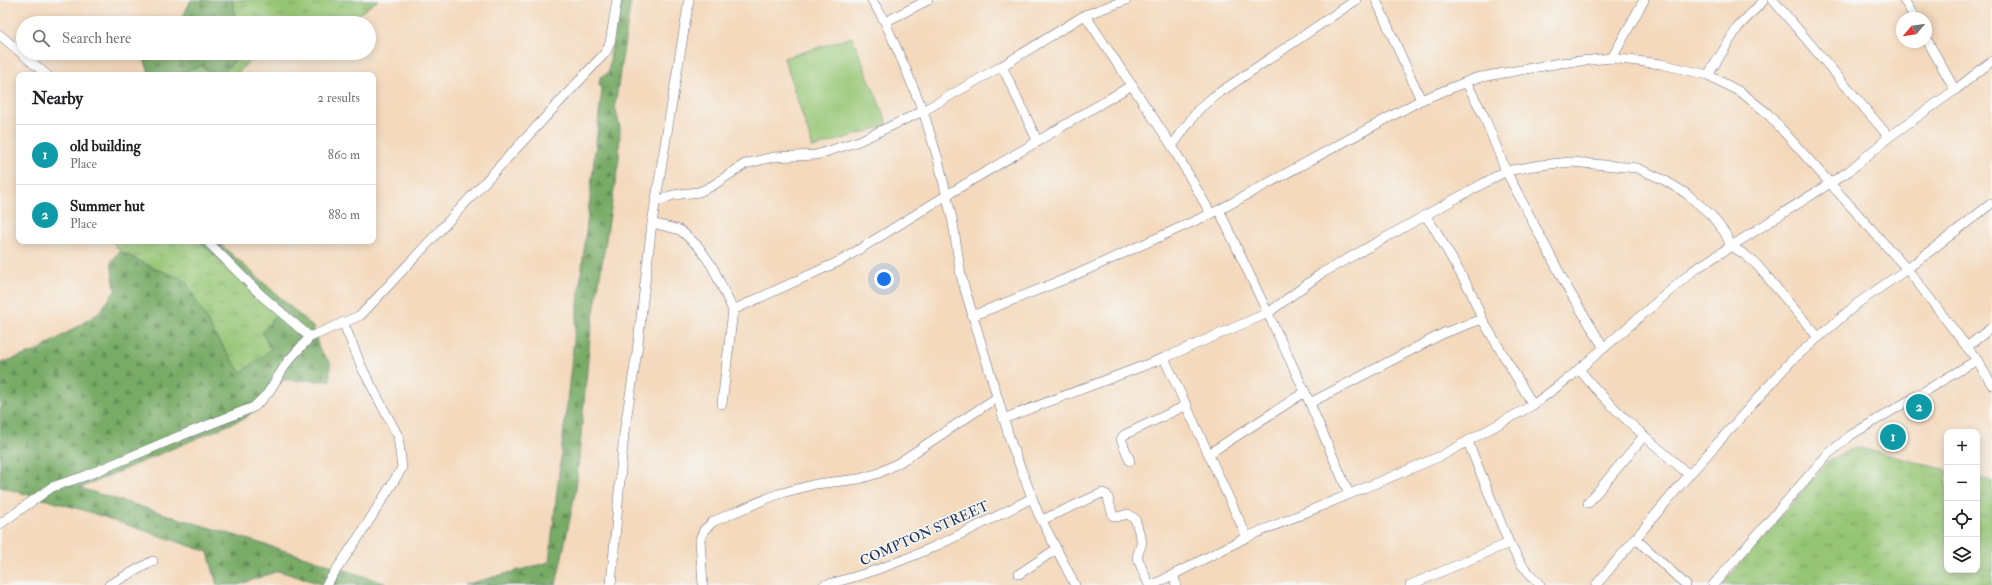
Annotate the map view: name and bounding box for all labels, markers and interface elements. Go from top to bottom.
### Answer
north arrow [1896,12,1932,48]
search box [16,16,376,60]
icon: search [30,27,52,49]
text: Search here [62,29,131,48]
text: Nearby [32,88,83,109]
text: 2 results [317,90,360,106]
text: old building [70,137,141,156]
text: 1 [43,147,47,163]
text: 860 m [328,147,360,163]
text: Place [70,156,97,172]
text: Summer hut [70,197,145,216]
text: 2 [42,207,48,223]
text: 880 m [328,207,360,223]
text: Place [70,216,97,232]
your location [874,269,894,289]
pin: 2 [1906,392,1932,422]
pin: 1 [1880,422,1906,452]
map controls [1944,429,1980,573]
button: + [1944,429,1980,465]
button: − [1944,465,1980,501]
street label: COMPTON STREET [857,497,992,570]
button: locate [1944,501,1980,537]
button: layers [1944,537,1980,573]

